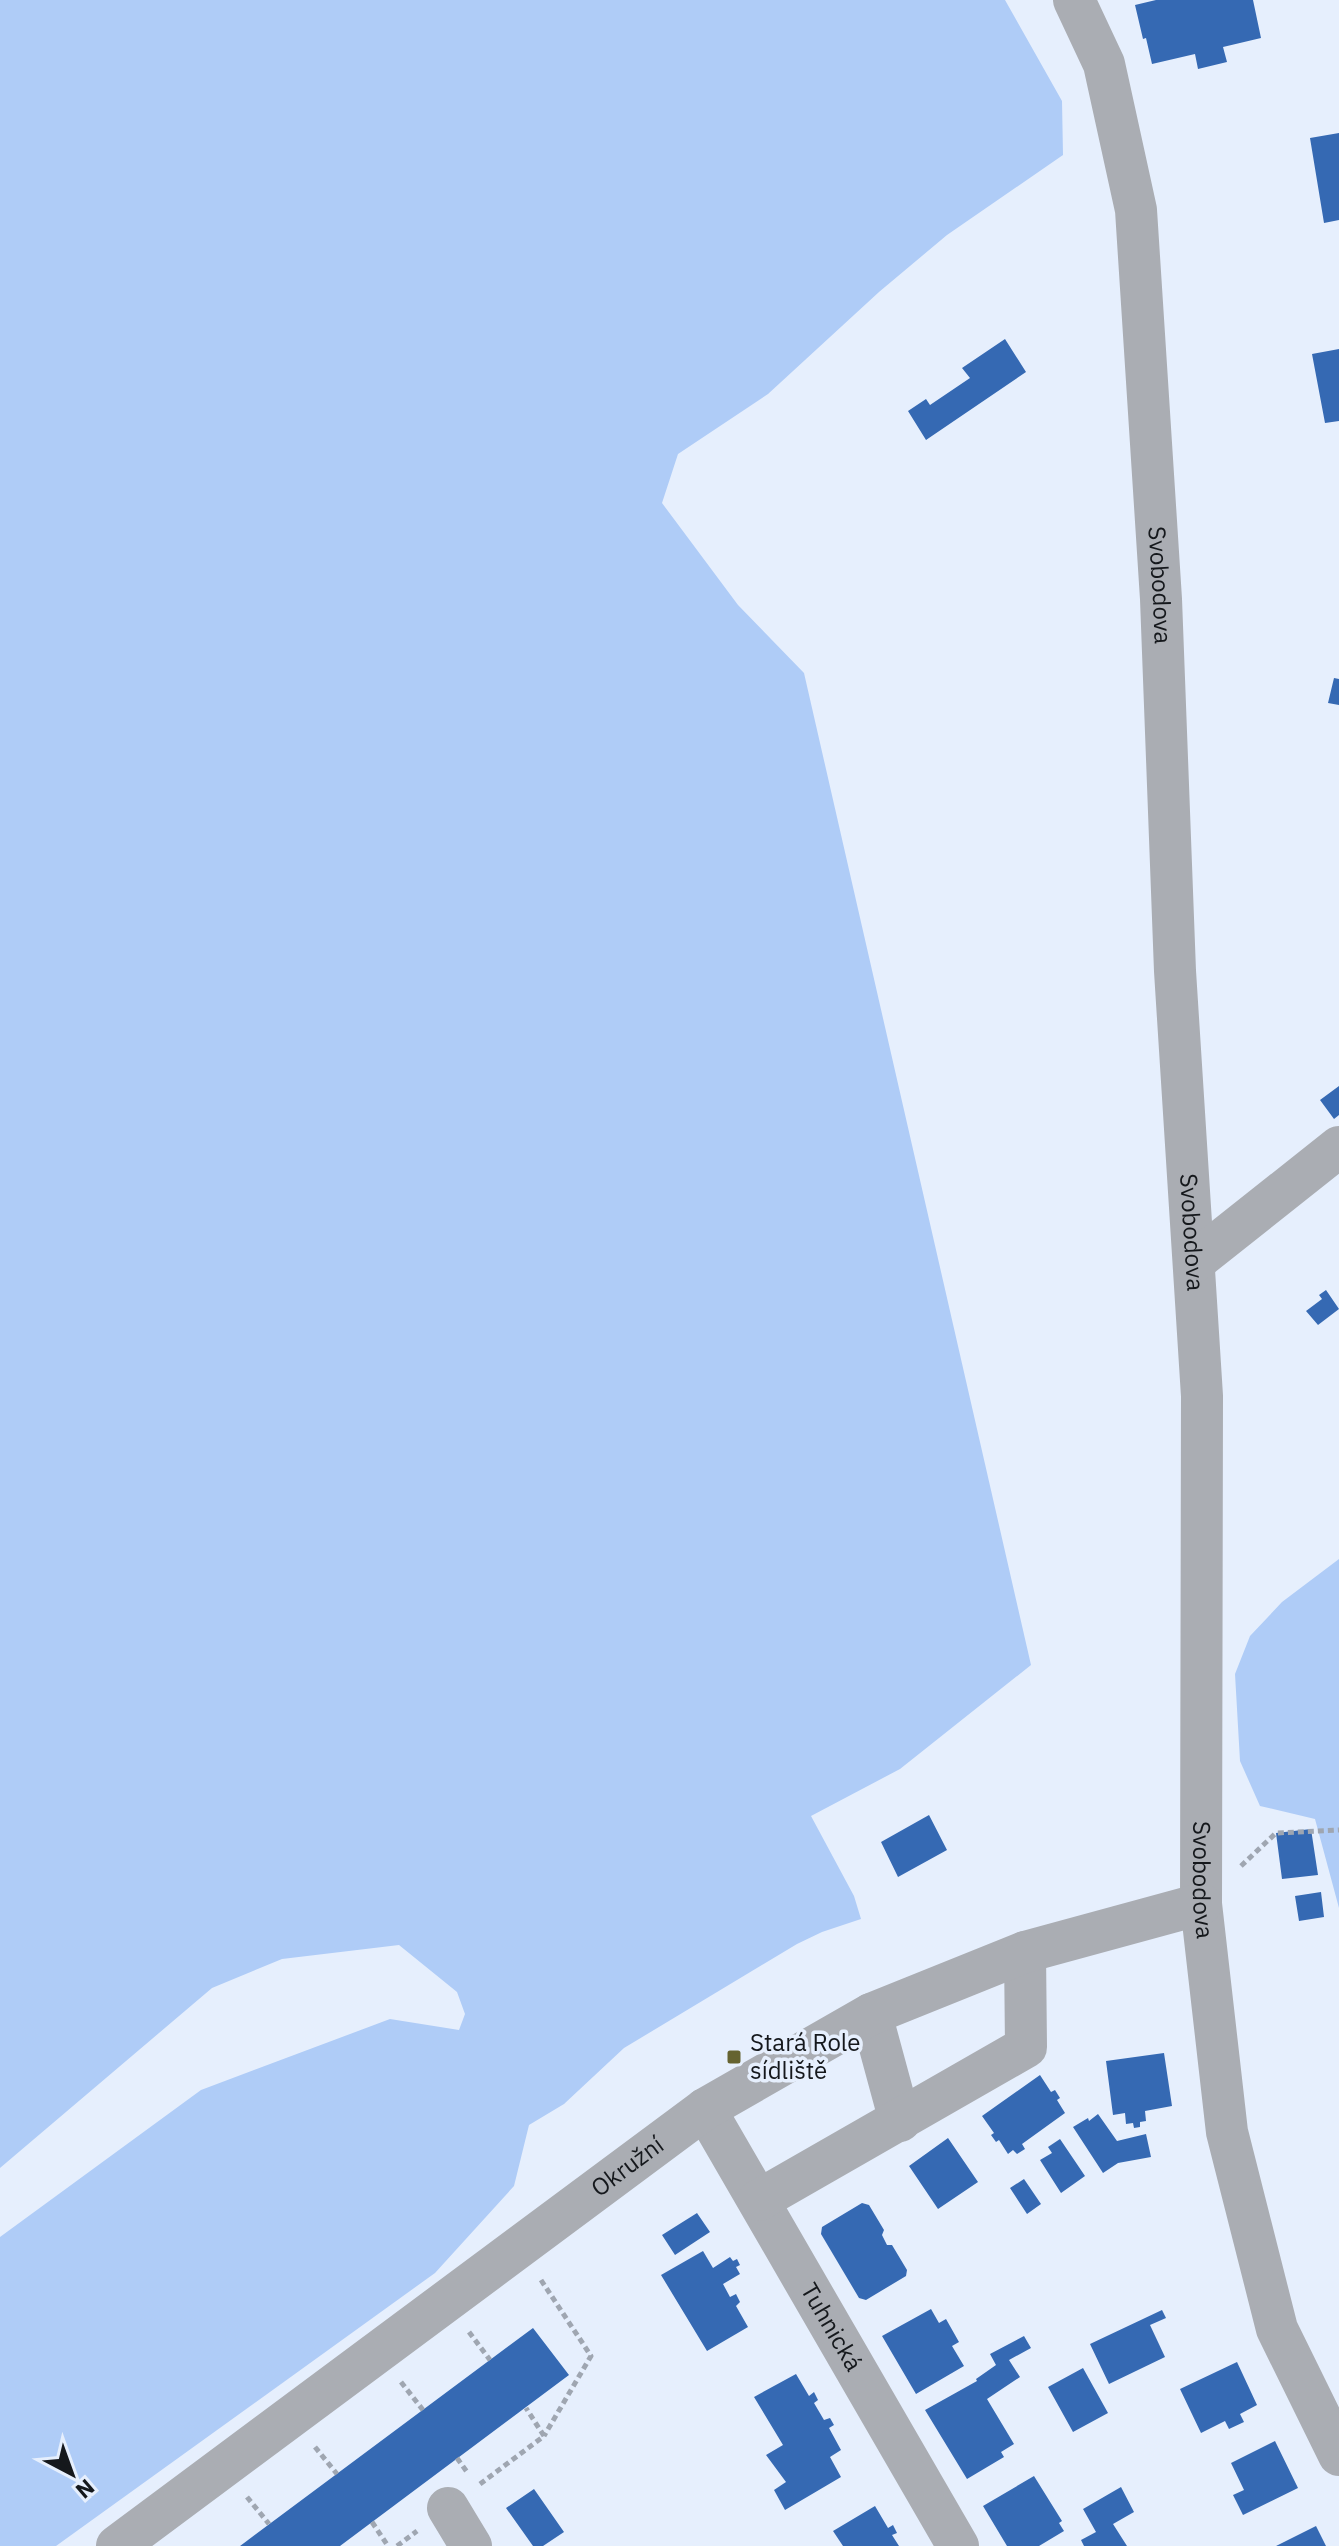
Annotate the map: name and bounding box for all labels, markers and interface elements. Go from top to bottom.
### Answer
street label: Svobodova [1141,525,1180,645]
street label: Svobodova [1173,1172,1212,1292]
street label: Svobodova [1186,1821,1222,1941]
place label: Stará Role sídliště [750,2026,861,2086]
marker: Stará Role sídliště [725,2048,743,2066]
street label: Okružní [584,2128,670,2203]
street label: Tuhnická [794,2277,870,2377]
north arrow [32,2434,112,2514]
text: N [70,2473,101,2506]

